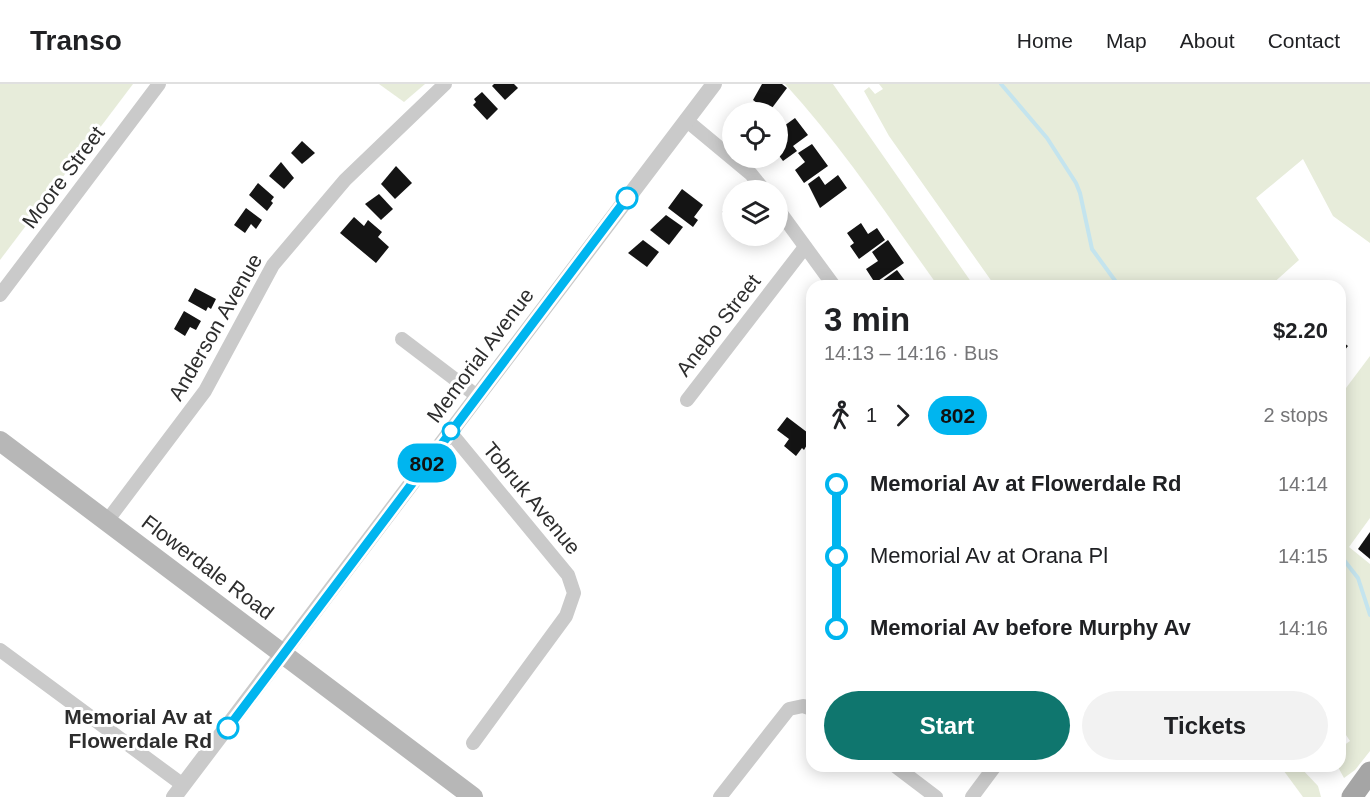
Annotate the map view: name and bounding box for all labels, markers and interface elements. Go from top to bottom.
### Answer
text: Transo [30,25,122,56]
text: Home [1017,29,1073,52]
text: Map [1106,29,1147,52]
text: About [1180,29,1235,52]
text: Contact [1268,29,1340,52]
map controls [722,102,788,246]
button: locate [722,102,788,168]
street label: Moore Street [17,121,109,232]
button: layers [722,180,788,246]
unlabelled marker [616,187,638,209]
street label: Anderson Avenue [164,250,266,404]
street label: Anebo Street [671,269,765,380]
street label: Memorial Avenue [422,283,538,427]
text: 3 min [824,301,910,338]
text: $2.20 [1273,318,1328,343]
text: 14:13 – 14:16 · Bus [824,342,999,364]
icon: walk [824,399,857,432]
icon: forward [886,399,919,432]
text: 1 [866,404,877,426]
text: 802 [940,404,975,427]
text: 2 stops [1264,404,1328,426]
unlabelled marker [442,422,460,440]
street label: Tobruk Avenue [479,438,585,558]
line badge: 802 [392,444,462,482]
text: 802 [409,452,445,475]
text: Memorial Av at Flowerdale Rd [870,471,1181,496]
text: 14:14 [1278,473,1328,495]
street label: Flowerdale Road [138,510,278,624]
text: Memorial Av at Orana Pl [870,543,1108,568]
text: 14:15 [1278,545,1328,567]
text: Memorial Av before Murphy Av [870,615,1191,640]
text: 14:16 [1278,617,1328,639]
button: Start [824,691,1070,760]
button: Tickets [1082,691,1328,760]
place label: Memorial Av at Flowerdale Rd [64,705,212,752]
marker: Memorial Av at Flowerdale Rd [217,717,239,739]

